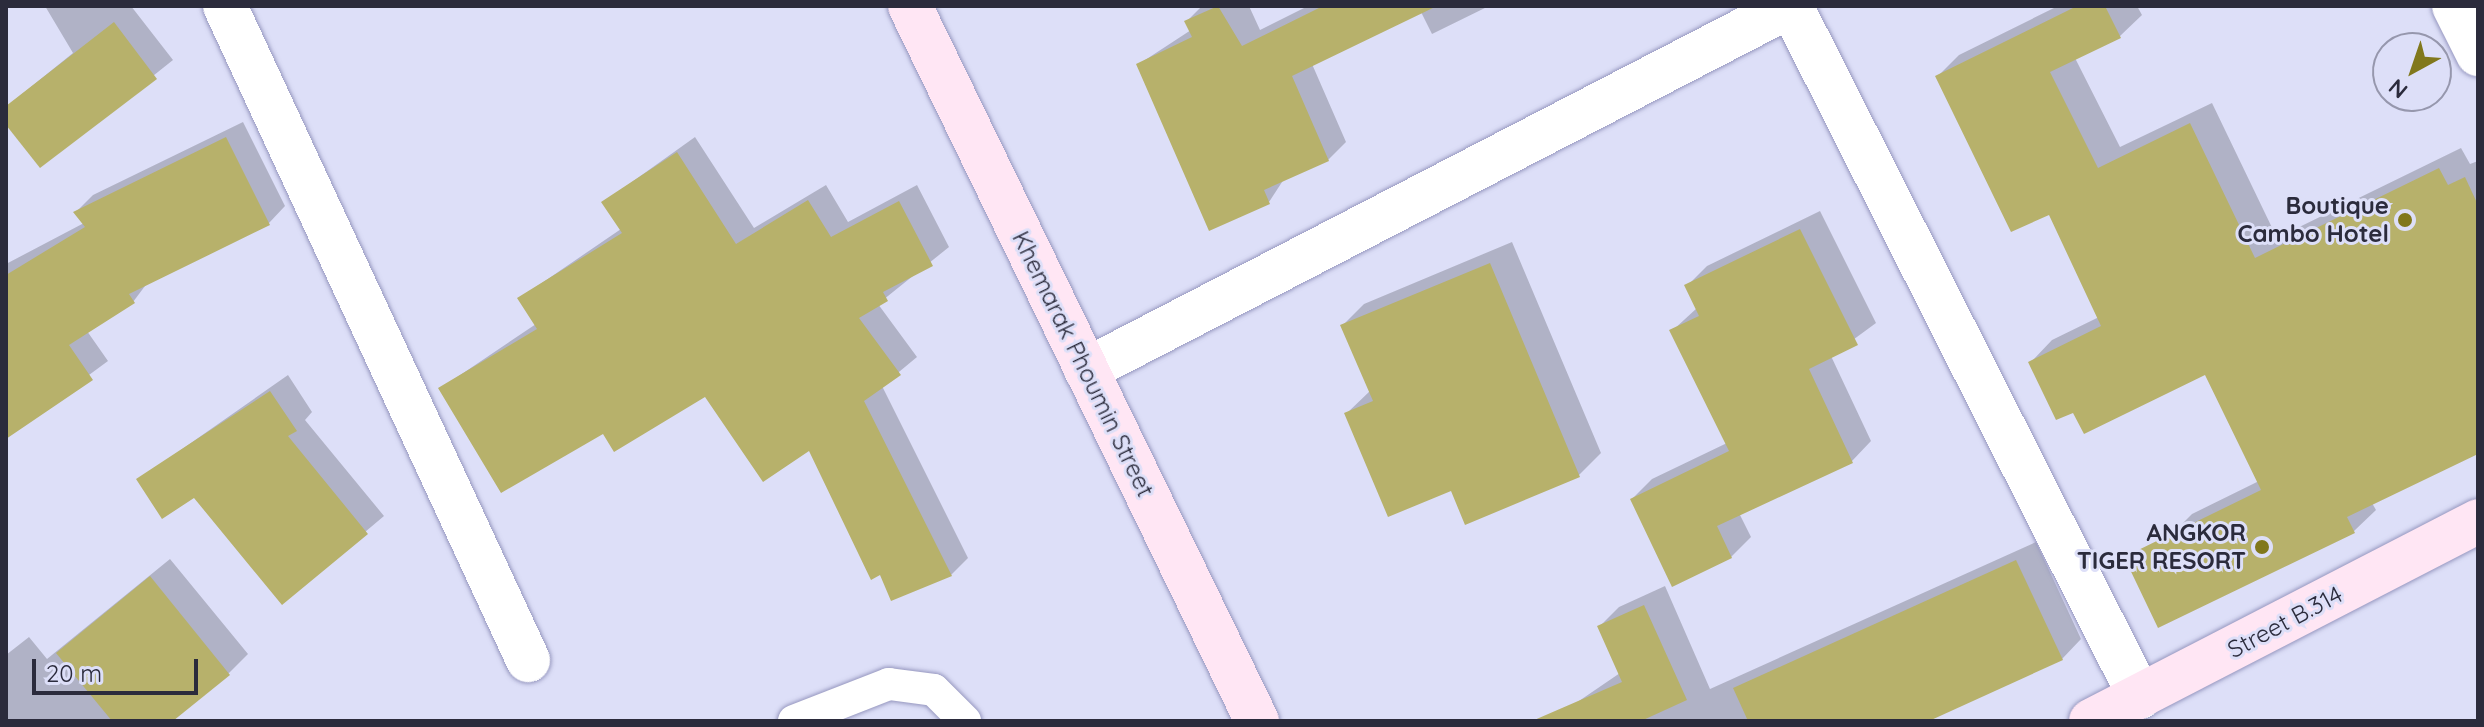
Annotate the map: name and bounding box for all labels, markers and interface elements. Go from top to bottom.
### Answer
north arrow [2372,32,2452,112]
text: N [2383,73,2413,105]
place label: Boutique Cambo Hotel [2237,192,2389,248]
marker: Boutique Cambo Hotel [2396,211,2414,229]
street label: Khemarak Phoumin Street [1006,227,1160,501]
place label: ANGKOR TIGER RESORT [2077,519,2246,575]
marker: ANGKOR TIGER RESORT [2253,538,2271,556]
street label: Street B.314 [2223,580,2347,664]
scale bar [36,643,202,693]
text: 20 m [46,658,102,688]

